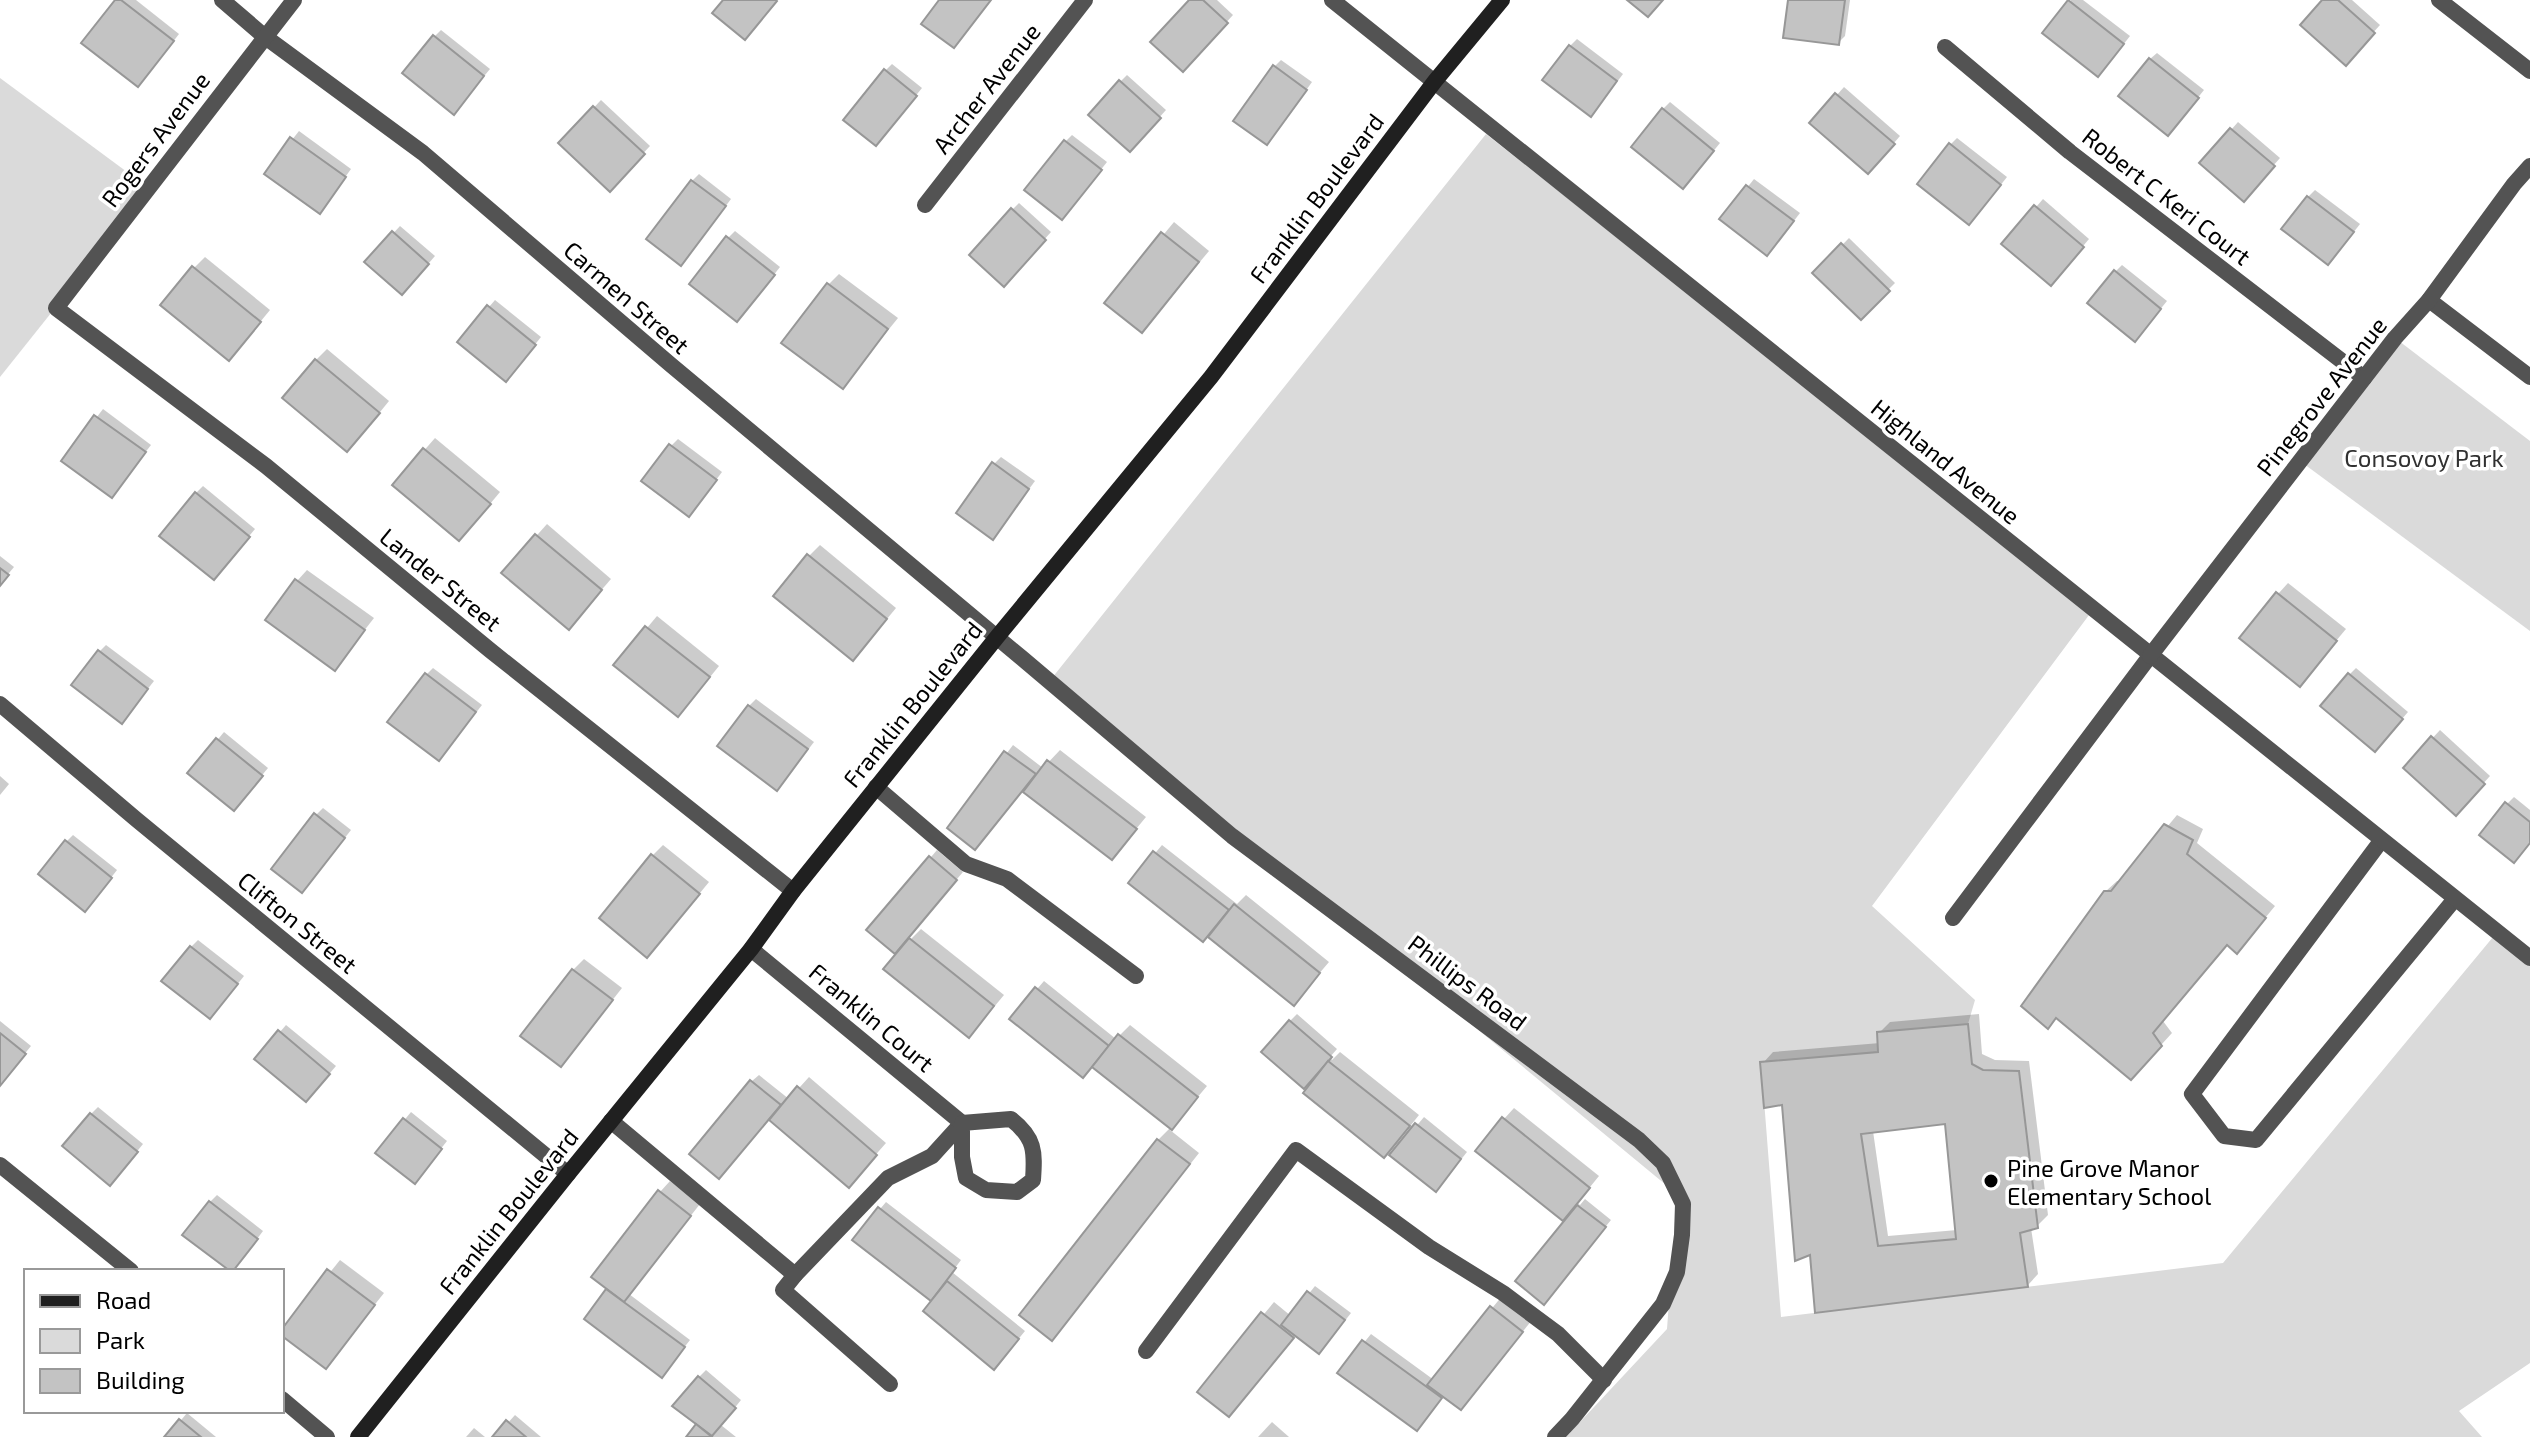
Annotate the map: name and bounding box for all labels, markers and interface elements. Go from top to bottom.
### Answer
street label: Archer Avenue [926,17,1046,159]
street label: Rogers Avenue [95,66,215,212]
street label: Franklin Boulevard [1243,107,1389,289]
street label: Robert C Keri Court [2077,121,2257,271]
street label: Carmen Street [558,235,696,359]
street label: Pinegrove Avenue [2250,311,2392,481]
street label: Highland Avenue [1866,392,2026,530]
park label: Consovoy Park [2344,443,2504,472]
street label: Lander Street [375,521,507,637]
street label: Franklin Boulevard [836,615,988,793]
street label: Clifton Street [233,865,363,979]
street label: Phillips Road [1403,928,1533,1036]
street label: Franklin Court [804,957,940,1077]
street label: Franklin Boulevard [432,1122,584,1300]
place label: Pine Grove Manor Elementary School [2007,1153,2211,1210]
marker: Pine Grove Manor Elementary School [1982,1172,2000,1190]
legend [24,1269,284,1413]
text: Road [96,1285,151,1314]
text: Park [96,1325,145,1354]
text: Building [96,1365,185,1394]

